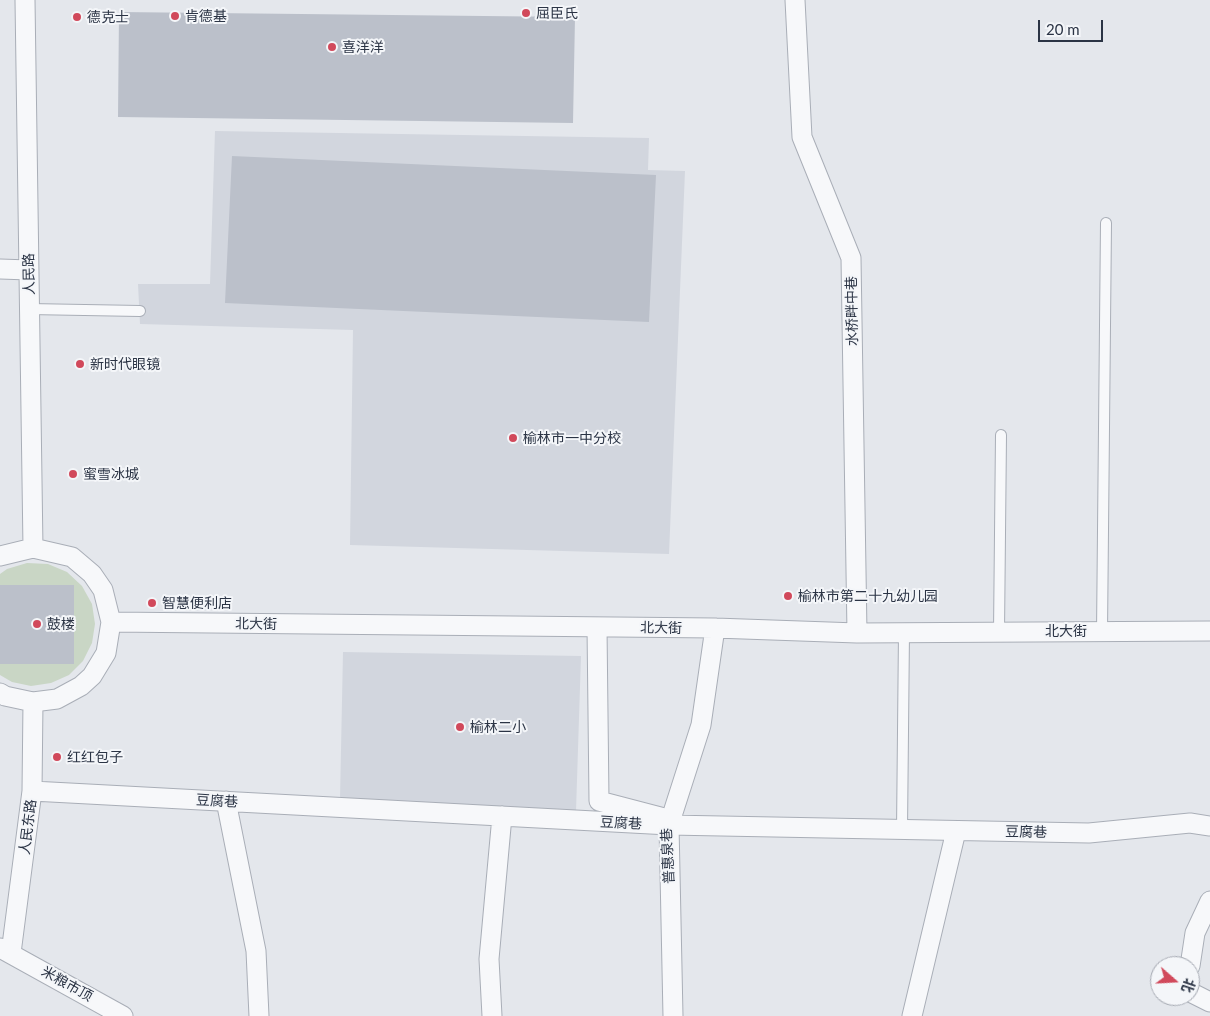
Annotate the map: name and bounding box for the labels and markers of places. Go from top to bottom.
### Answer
place label: 屈臣氏 [536,5,578,21]
marker: 屈臣氏 [520,7,532,19]
place label: 肯德基 [185,8,227,24]
place label: 德克士 [87,9,129,25]
marker: 肯德基 [169,10,181,22]
marker: 德克士 [71,11,83,23]
place label: 喜洋洋 [342,39,384,55]
marker: 喜洋洋 [326,41,338,53]
place label: 新时代眼镜 [90,356,160,372]
marker: 新时代眼镜 [74,358,86,370]
place label: 榆林市一中分校 [523,430,621,446]
marker: 榆林市一中分校 [507,432,519,444]
place label: 蜜雪冰城 [83,466,139,482]
marker: 蜜雪冰城 [67,468,79,480]
place label: 榆林市第二十九幼儿园 [798,588,938,604]
marker: 榆林市第二十九幼儿园 [782,590,794,602]
place label: 智慧便利店 [162,595,232,611]
marker: 智慧便利店 [146,597,158,609]
place label: 鼓楼 [47,616,75,632]
marker: 鼓楼 [31,618,43,630]
place label: 榆林二小 [470,719,526,735]
marker: 榆林二小 [454,721,466,733]
place label: 红红包子 [67,749,123,765]
marker: 红红包子 [51,751,63,763]

